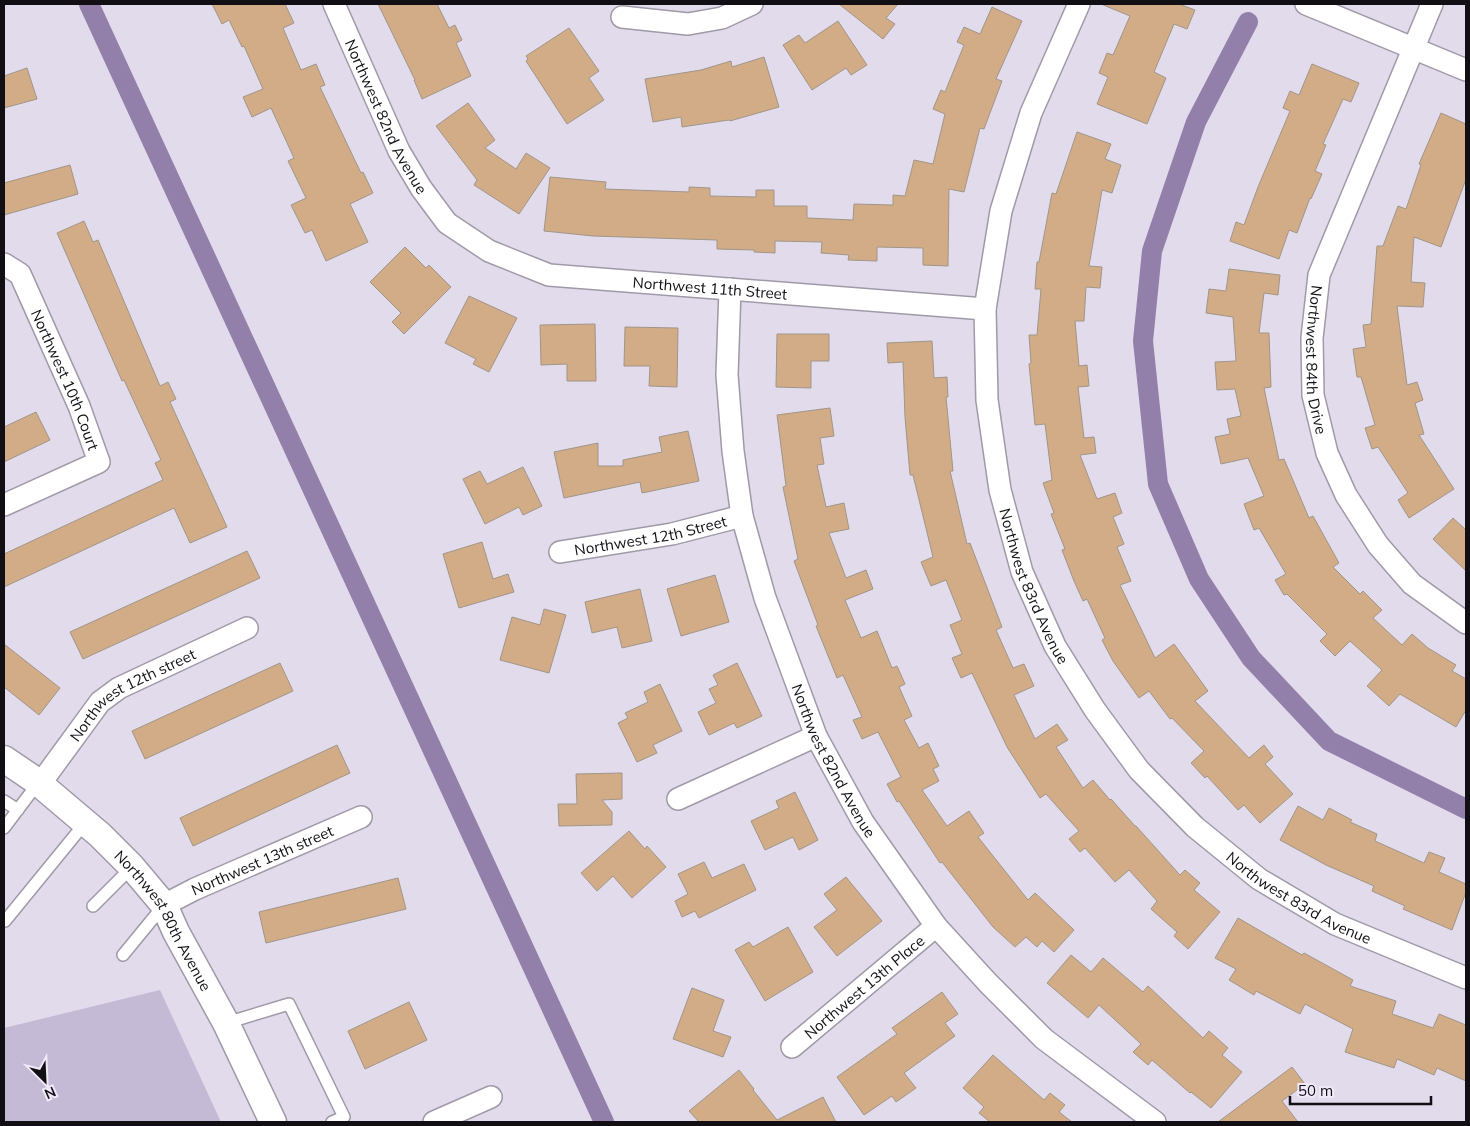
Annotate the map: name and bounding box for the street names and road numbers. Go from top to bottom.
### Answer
street label: Northwest 82nd Avenue [341,36,432,198]
street label: Northwest 11th Street [632,272,788,303]
street label: Northwest 84th Drive [1302,284,1332,436]
street label: Northwest 10th Court [27,306,104,453]
street label: Northwest 83rd Avenue [996,506,1073,667]
street label: Northwest 12th Street [573,511,729,559]
street label: Northwest 12th street [65,644,198,745]
street label: Northwest 82nd Avenue [788,681,880,841]
street label: Northwest 13th street [188,821,336,899]
street label: Northwest 80th Avenue [111,846,216,994]
street label: Northwest 83rd Avenue [1223,847,1374,948]
street label: Northwest 13th Place [800,931,928,1042]

